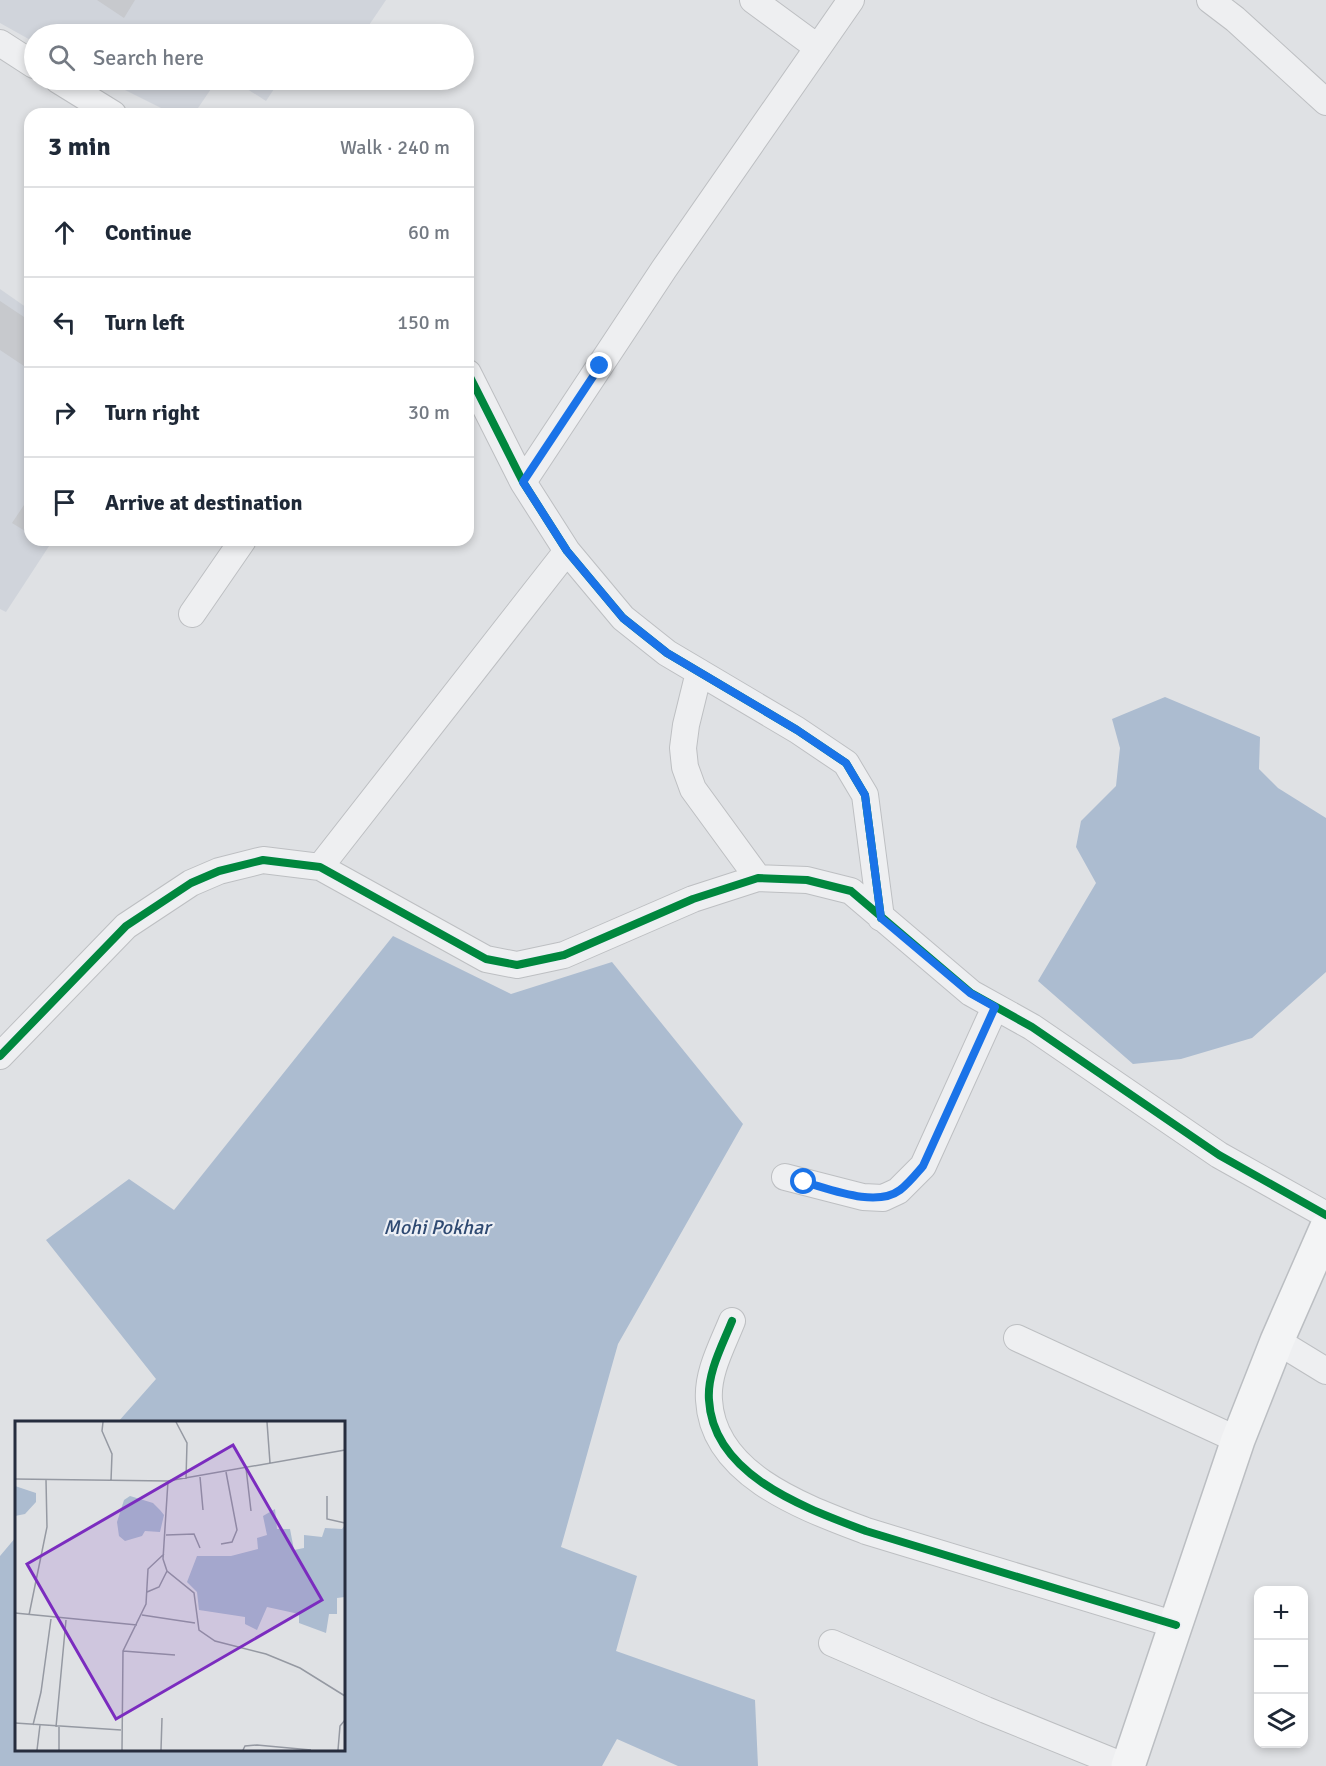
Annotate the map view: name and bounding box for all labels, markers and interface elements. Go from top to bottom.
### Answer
search box [24,24,474,90]
icon: search [45,41,78,74]
text: Search here [93,44,204,71]
text: 3 min [48,131,111,163]
text: Walk · 240 m [340,135,450,160]
icon: ahead [48,216,81,249]
text: Continue [105,219,192,246]
text: 60 m [408,220,450,245]
icon: left [48,306,81,339]
text: Turn left [105,309,185,336]
text: 150 m [397,310,450,335]
route end [586,352,612,378]
icon: right [48,396,81,429]
text: Turn right [105,399,200,426]
text: 30 m [408,400,450,425]
icon: arrive [48,486,81,519]
text: Arrive at destination [105,489,302,516]
route start [790,1168,816,1194]
water label: Mohi Pokhar [384,1215,493,1240]
inset map [15,1421,345,1751]
map controls [1254,1586,1308,1748]
button: + [1254,1586,1308,1640]
button: − [1254,1640,1308,1694]
button: layers [1254,1694,1308,1748]

